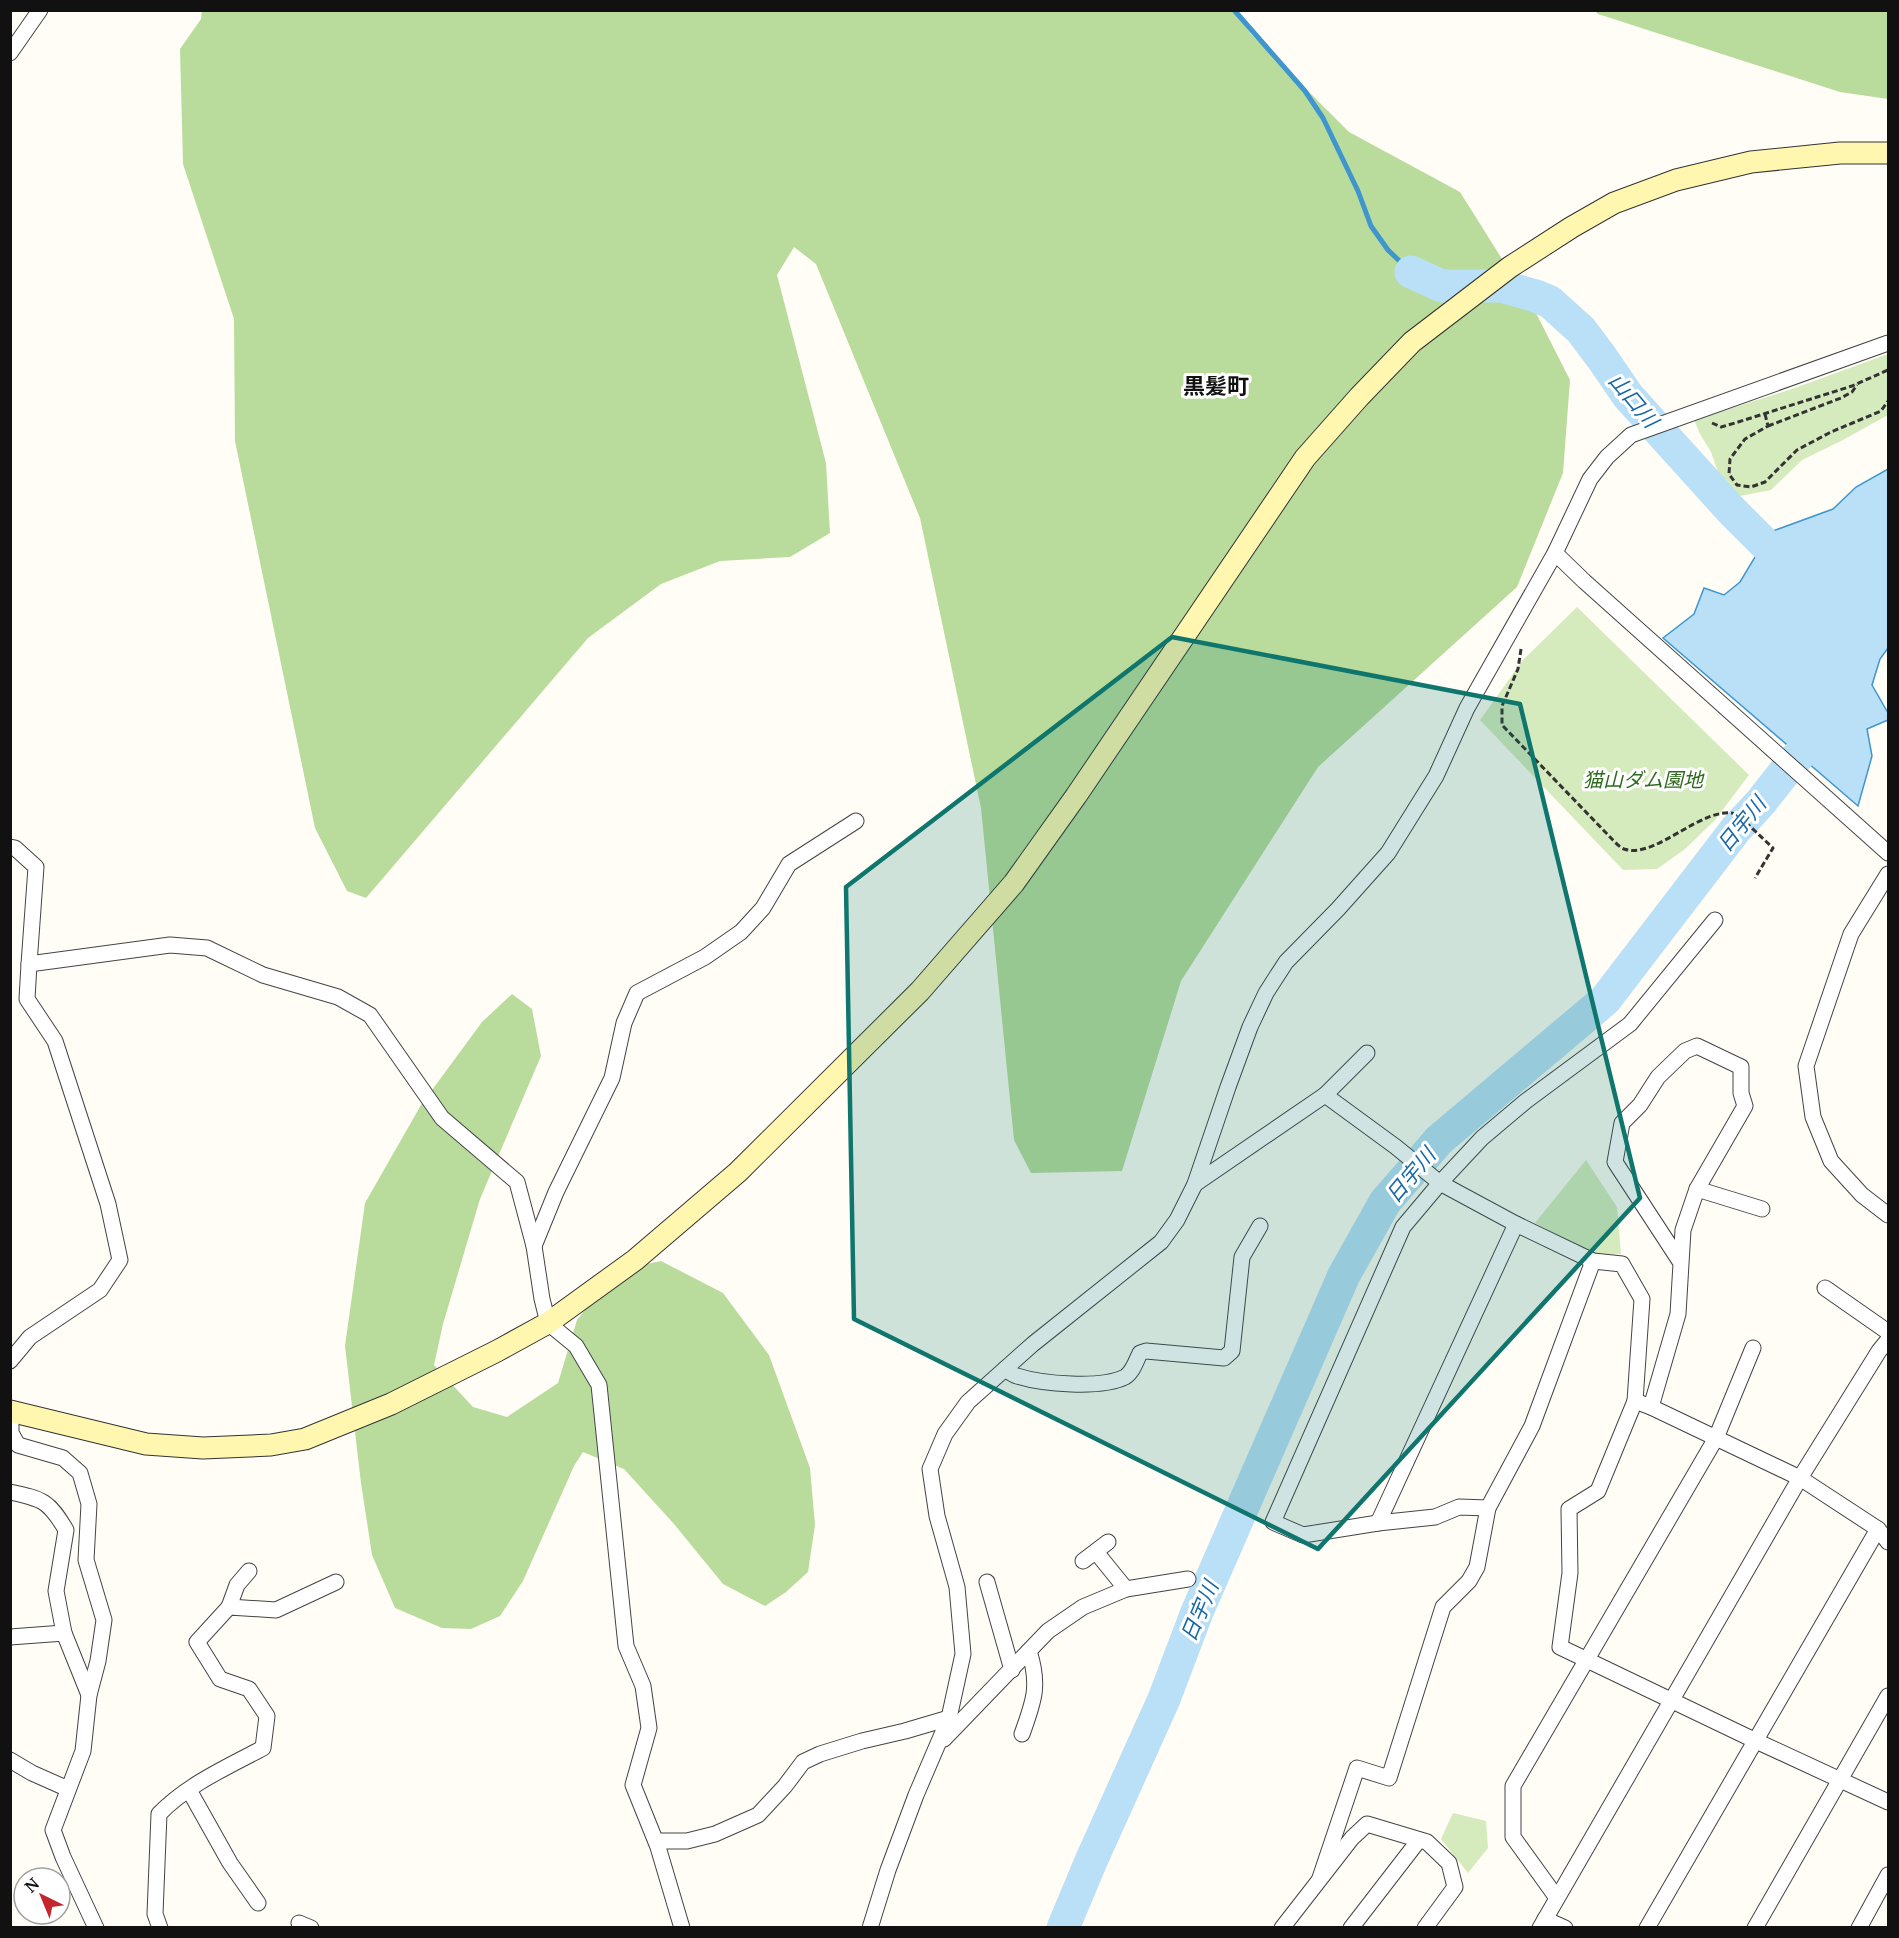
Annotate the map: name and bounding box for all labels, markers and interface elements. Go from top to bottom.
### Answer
water label: 山口川 [1603,367,1666,435]
district label: 黒髪町 [1183,370,1249,400]
park label: 猫山ダム園地 [1583,766,1705,793]
water label: 日宇川 [1710,789,1773,857]
water label: 日宇川 [1379,1140,1442,1208]
water label: 日宇川 [1174,1575,1225,1645]
north arrow [12,1866,72,1926]
text: N [20,1872,44,1897]

